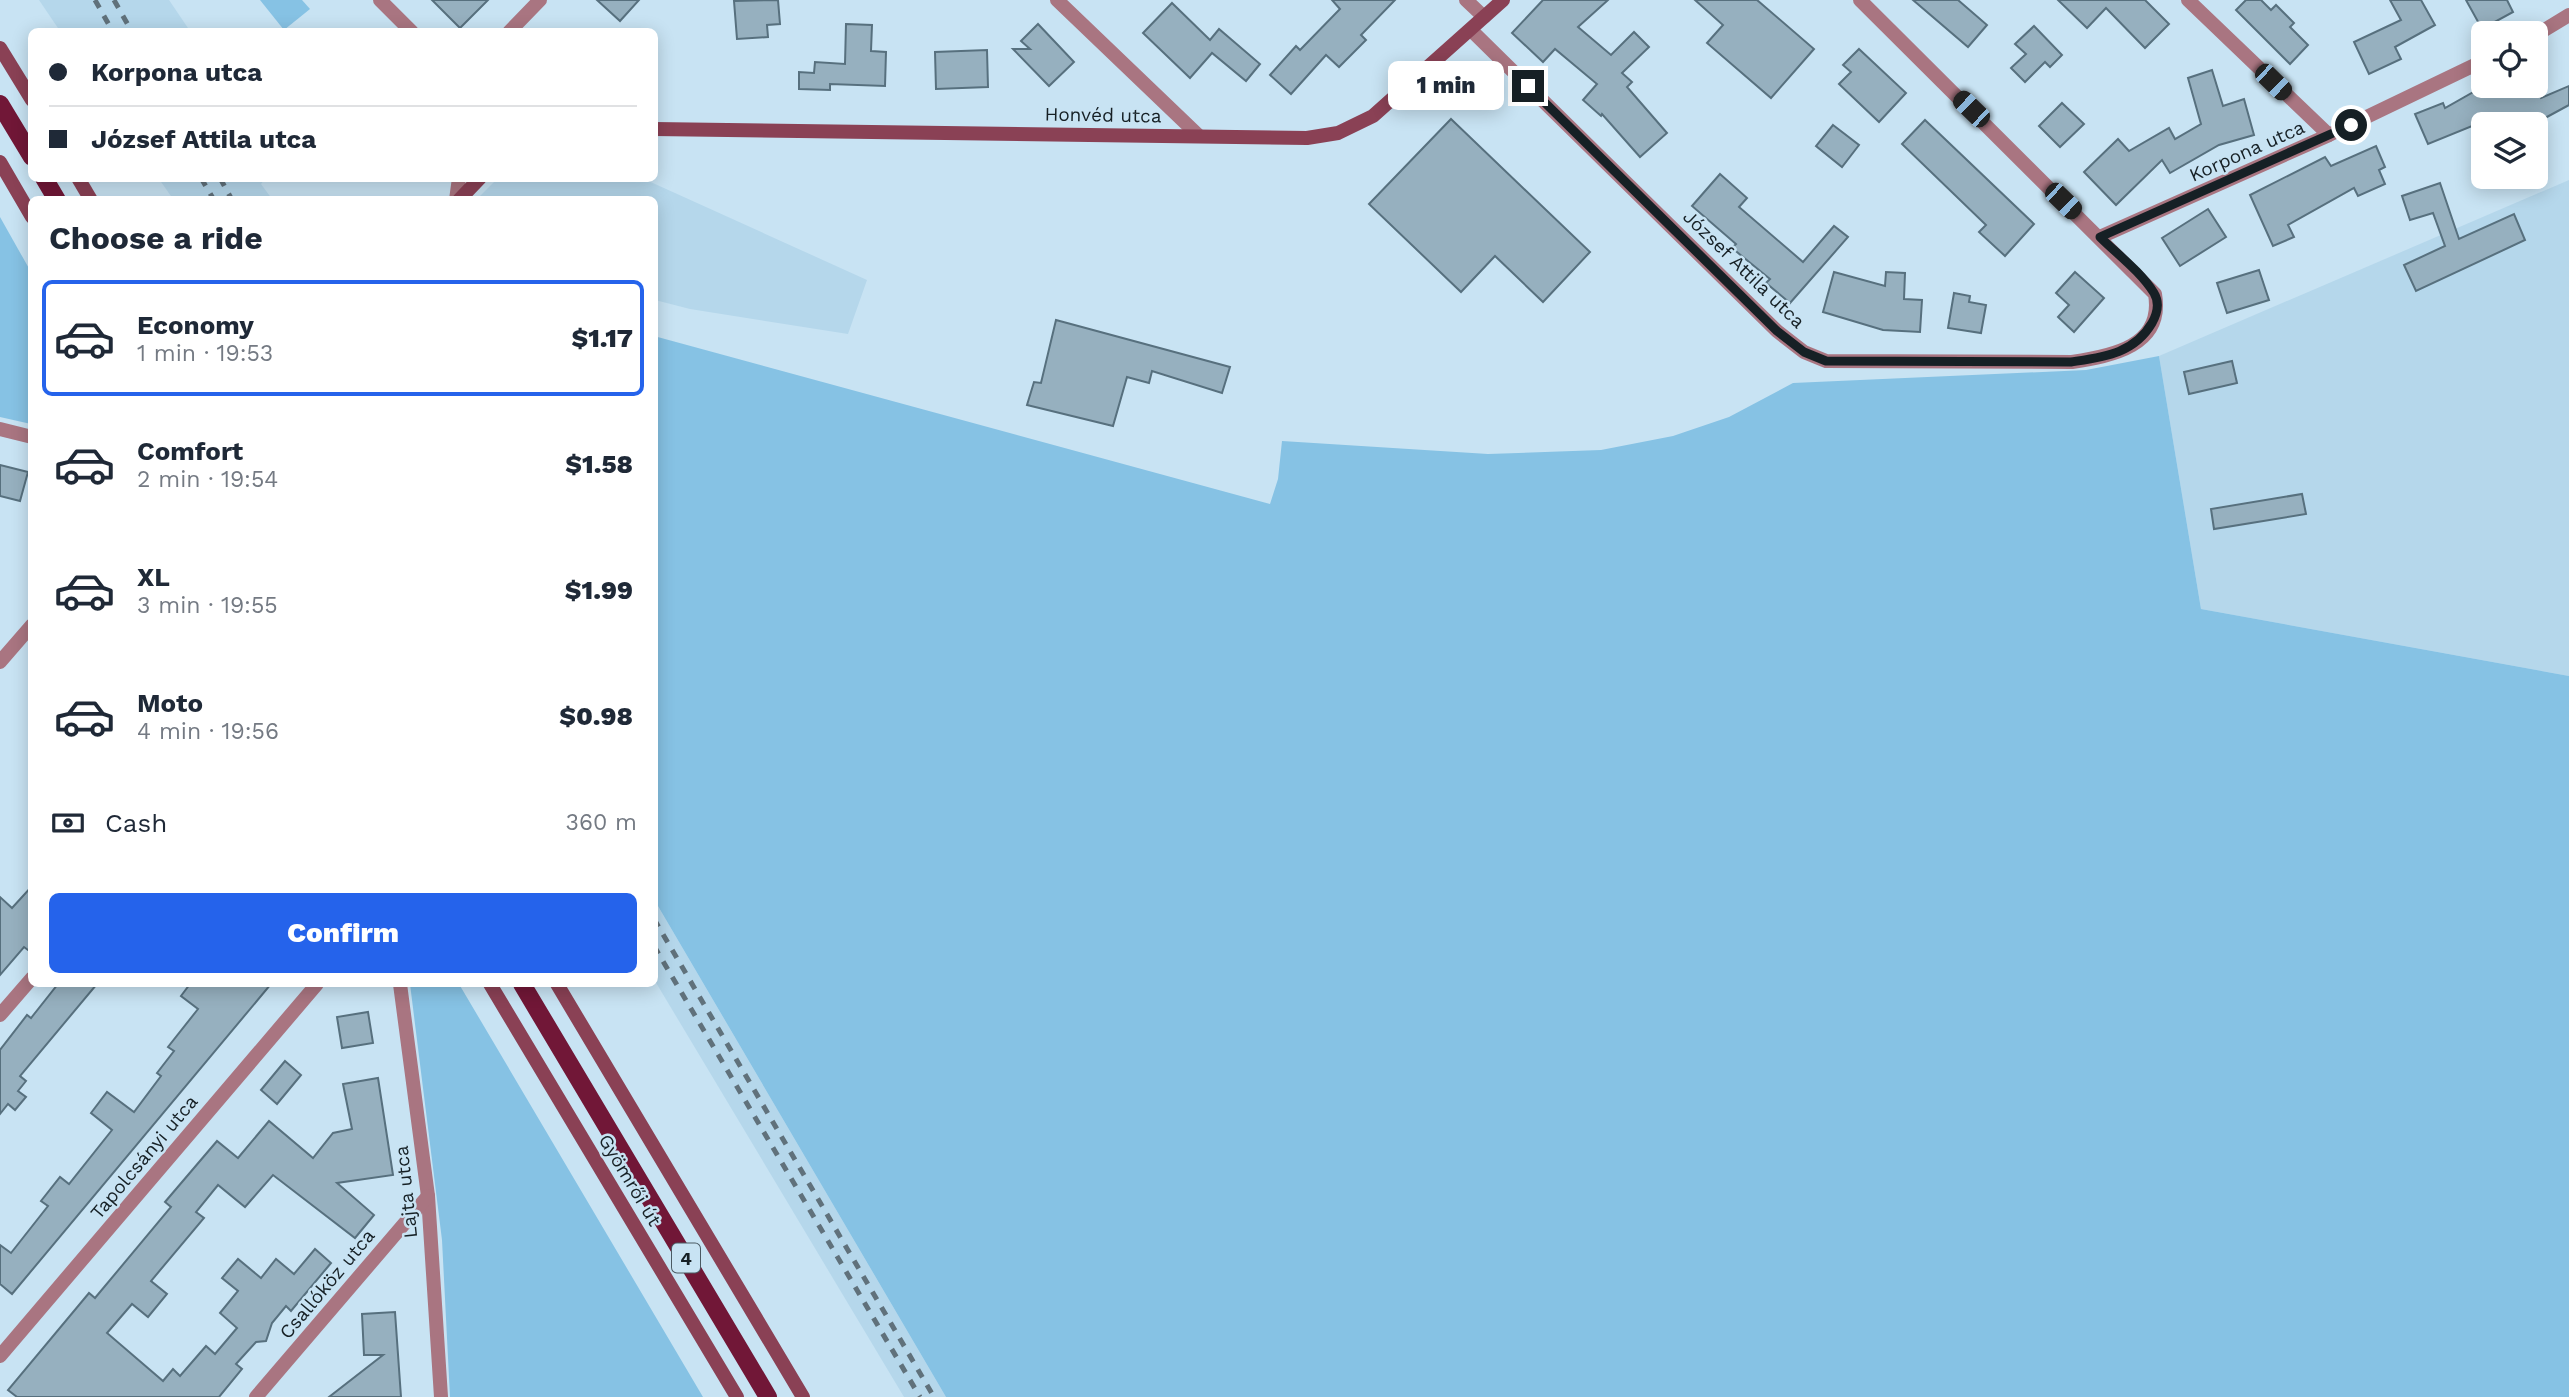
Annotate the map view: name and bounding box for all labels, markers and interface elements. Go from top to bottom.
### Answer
map controls [2471,21,2548,189]
button: locate [2471,21,2548,98]
text: Korpona utca [91,57,262,87]
car [2251,60,2296,104]
callout: 1 min [1388,62,1504,110]
route end [1512,70,1544,102]
text: 1 min [1416,72,1476,99]
car [1949,87,1994,131]
street label: Honvéd utca [1044,102,1162,128]
route start [2335,109,2367,141]
button: layers [2471,112,2548,189]
street label: Korpona utca [2186,115,2308,187]
text: József Attila utca [91,124,316,154]
car [2041,179,2086,223]
street label: József Attila utca [1678,205,1810,333]
text: Choose a ride [49,219,263,257]
icon: car [53,307,116,370]
text: Economy [137,310,254,340]
text: $1.17 [571,323,633,353]
text: 1 min · 19:53 [137,340,273,367]
icon: car [53,433,116,496]
text: Comfort [137,436,243,466]
text: $1.58 [565,449,633,479]
text: 2 min · 19:54 [137,466,278,493]
icon: car [53,559,116,622]
text: XL [137,562,170,592]
text: $1.99 [565,575,633,605]
text: 3 min · 19:55 [137,592,278,619]
icon: car [53,685,116,748]
text: Moto [137,688,203,718]
text: $0.98 [559,701,633,731]
text: 4 min · 19:56 [137,718,279,745]
icon: cash [49,804,87,842]
text: Cash [105,808,167,838]
text: 360 m [566,809,637,836]
button: Confirm [49,893,637,973]
street label: Tapolcsányi utca [85,1090,203,1224]
street label: Gyömrői út [594,1130,666,1230]
street label: Lajta utca [390,1144,422,1239]
street label: Csallóköz utca [274,1224,380,1344]
road number: 4 [672,1244,700,1273]

